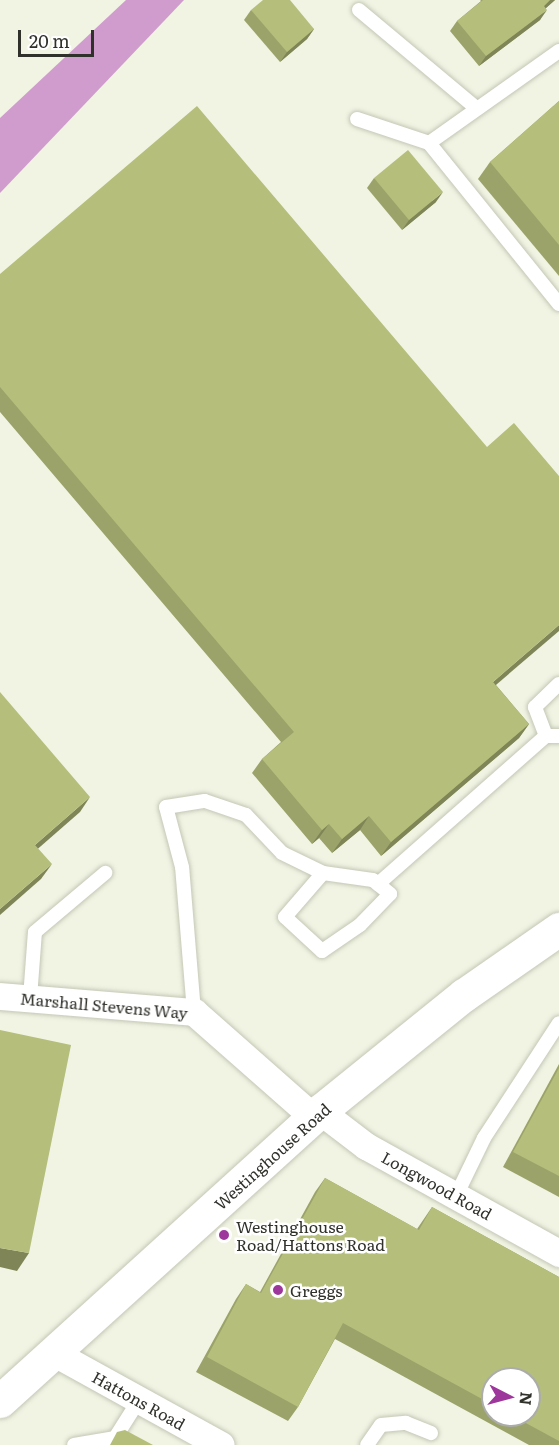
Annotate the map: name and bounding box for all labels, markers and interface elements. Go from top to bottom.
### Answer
scale bar [21,18,98,56]
text: 20 m [29,27,70,54]
street label: Marshall Stevens Way [19,988,189,1022]
street label: Westinghouse Road [210,1099,334,1213]
street label: Longwood Road [379,1147,495,1223]
place label: Westinghouse Road/Hattons Road [236,1216,385,1254]
marker: Westinghouse Road/Hattons Road [217,1228,231,1242]
place label: Greggs [290,1280,343,1300]
marker: Greggs [271,1283,285,1297]
street label: Hattons Road [89,1367,189,1433]
north arrow [481,1367,541,1427]
text: N [514,1391,540,1407]

